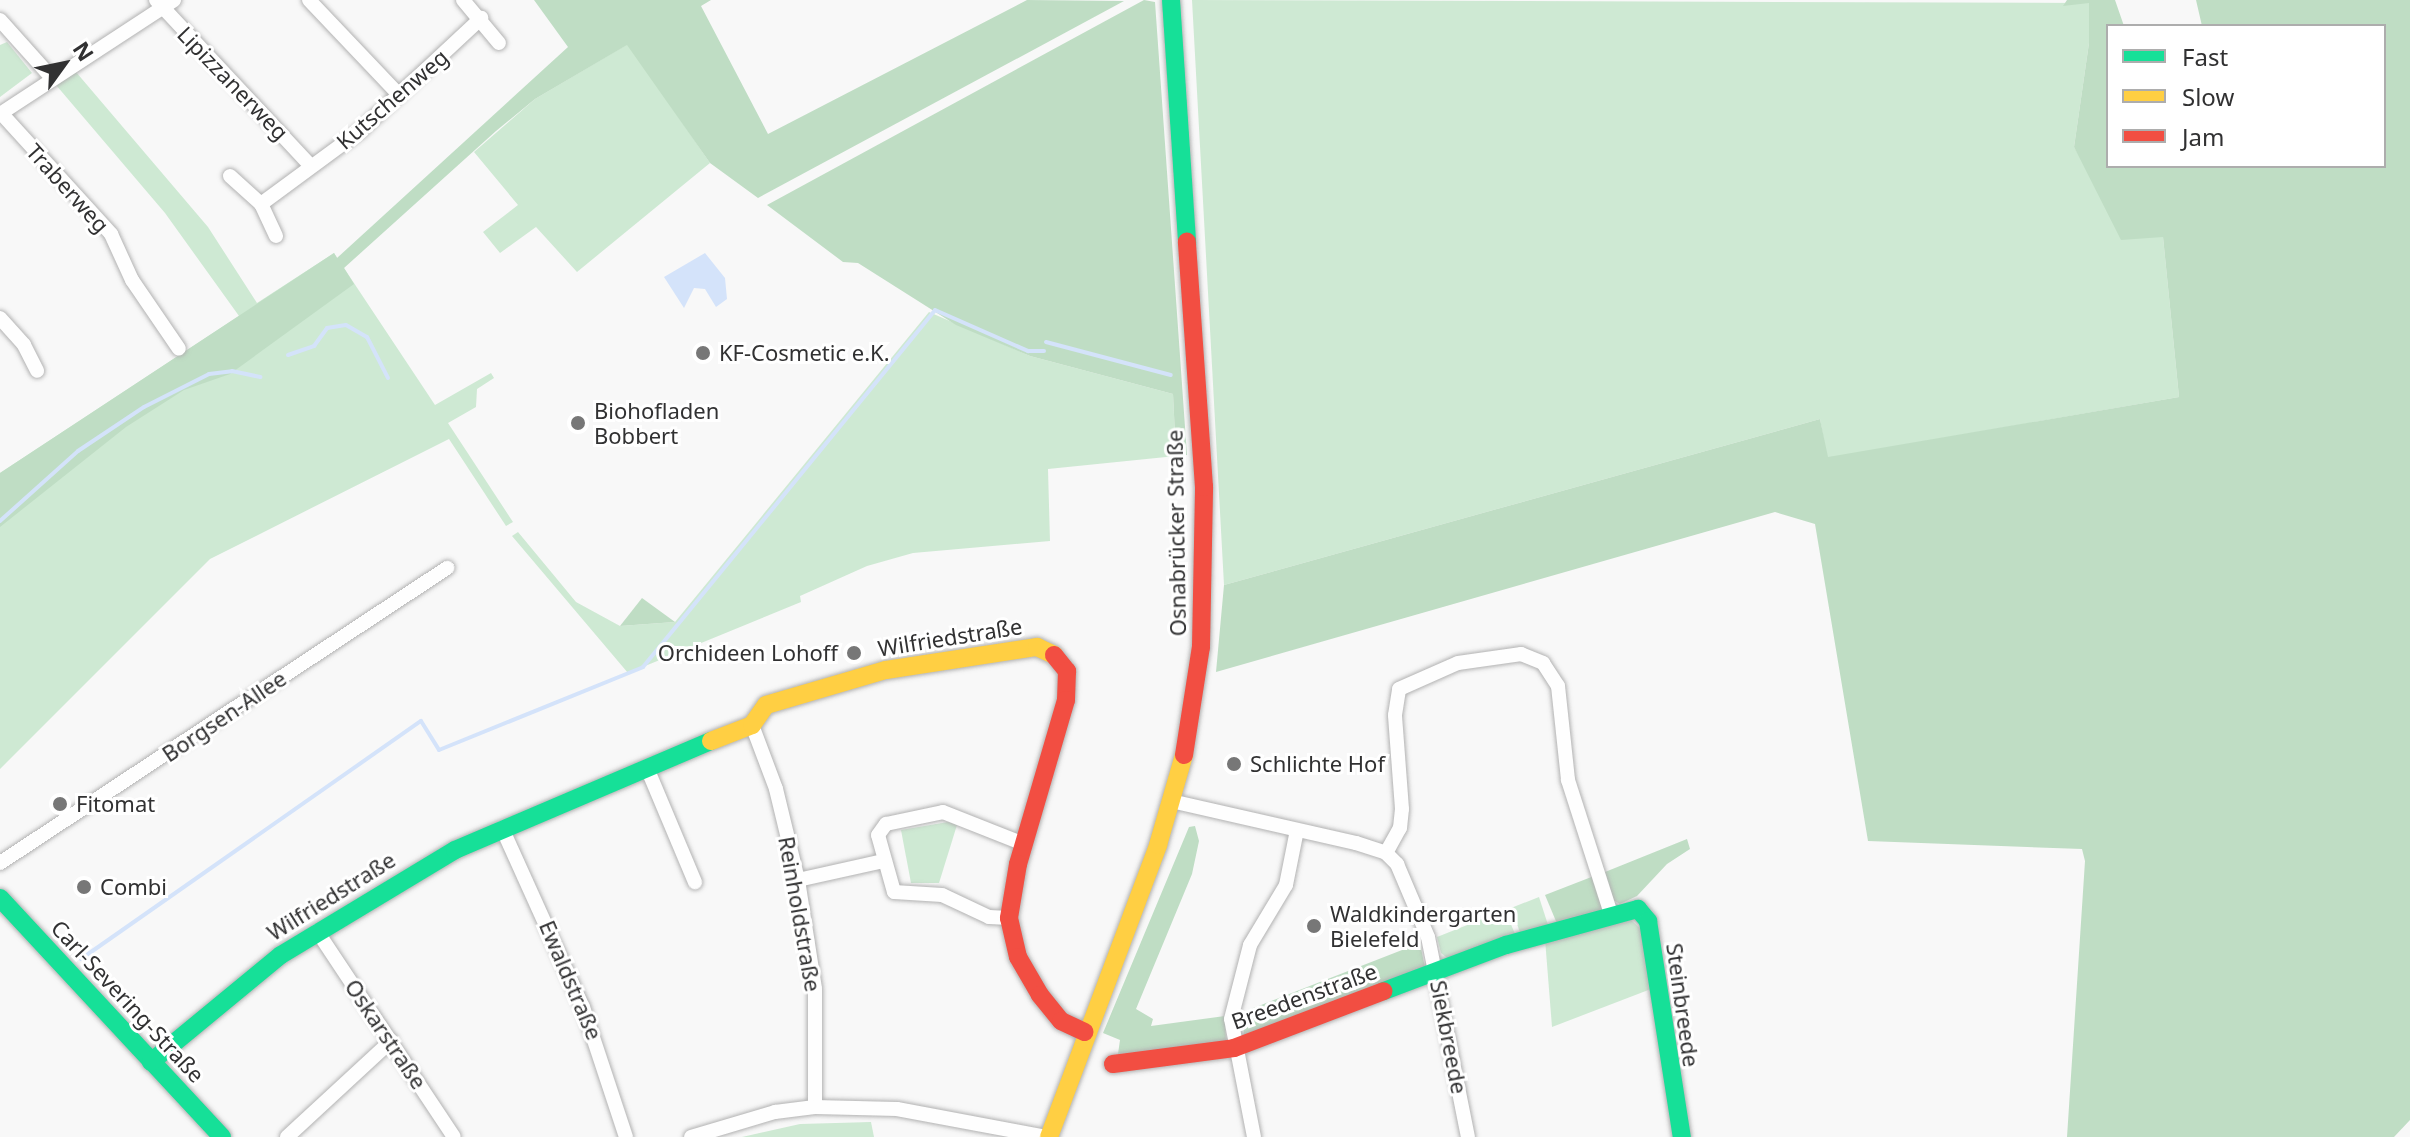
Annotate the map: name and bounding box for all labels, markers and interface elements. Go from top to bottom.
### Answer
street label: Lipizzanerweg [172,21,294,145]
north arrow [24,24,104,104]
legend [2106,24,2386,168]
text: N [67,35,102,67]
text: Fast [2182,40,2228,73]
street label: Kutschenweg [331,43,453,155]
text: Slow [2182,80,2234,113]
text: Jam [2182,120,2224,153]
street label: Traberweg [21,138,115,238]
place label: KF-Cosmetic e.K. [719,340,890,366]
marker: KF-Cosmetic e.K. [694,344,712,362]
place label: Biohofladen Bobbert [594,397,719,448]
marker: Biohofladen Bobbert [569,414,587,432]
street label: Osnabrücker Straße [1161,429,1191,637]
street label: Wilfriedstraße [876,613,1024,661]
place label: Orchideen Lohoff [658,640,838,666]
marker: Orchideen Lohoff [845,644,863,662]
street label: Borgsen-Allee [157,665,291,767]
place label: Schlichte Hof [1250,751,1385,777]
marker: Schlichte Hof [1225,755,1243,773]
place label: Fitomat [76,791,155,817]
marker: Fitomat [51,795,69,813]
street label: Reinholdstraße [773,834,827,994]
street label: Wilfriedstraße [262,846,400,946]
place label: Combi [100,874,167,900]
marker: Combi [75,878,93,896]
place label: Waldkindergarten Bielefeld [1330,900,1516,952]
street label: Carl-Severing-Straße [46,914,210,1088]
street label: Ewaldstraße [534,916,608,1044]
marker: Waldkindergarten Bielefeld [1305,917,1323,935]
street label: Steinbreede [1661,941,1705,1069]
street label: Breedenstraße [1228,957,1380,1035]
street label: Oskarstraße [340,974,432,1094]
street label: Siekbreede [1425,978,1473,1096]

